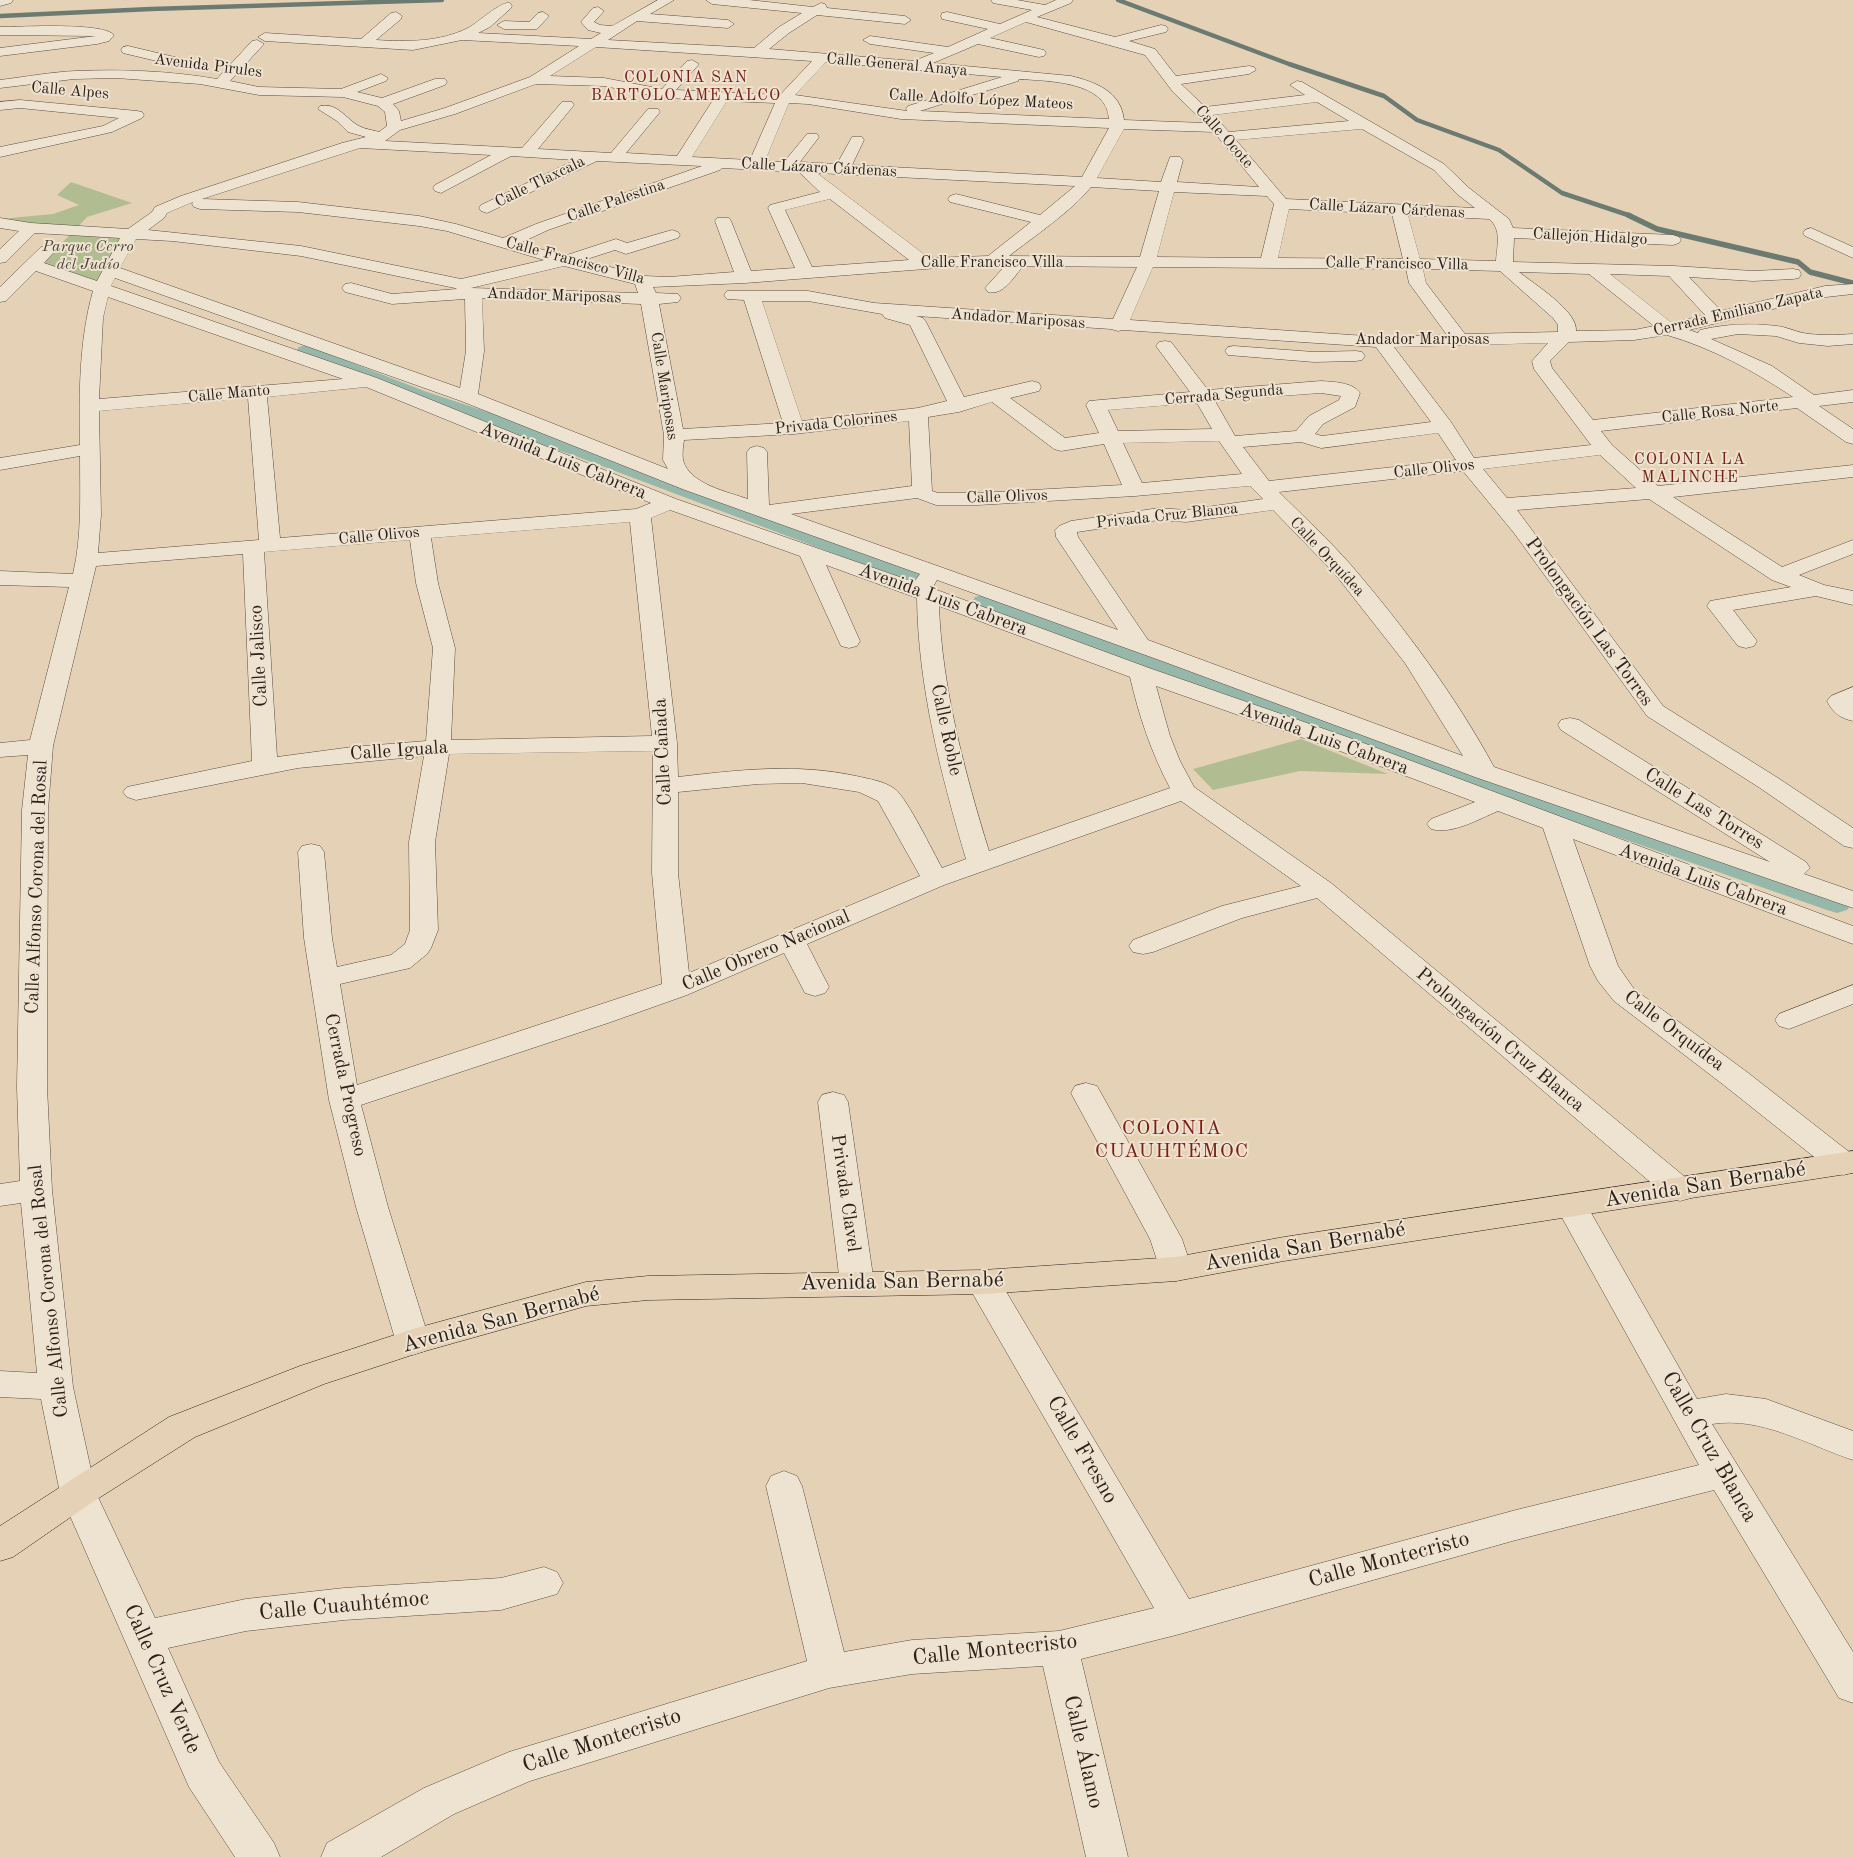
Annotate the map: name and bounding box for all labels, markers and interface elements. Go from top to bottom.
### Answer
street label: Calle General Anaya [826,49,968,81]
street label: Avenida Pirules [153,50,263,82]
district label: COLONIA SAN BARTOLO AMEYALCO [589,68,783,106]
street label: Calle Alpes [30,78,110,104]
street label: Calle Adolfo López Mateos [888,86,1074,114]
street label: Calle Ocote [1191,102,1257,172]
street label: Calle Tlaxcala [492,152,588,212]
street label: Calle Lázaro Cárdenas [741,154,897,182]
street label: Calle Palestina [565,175,667,227]
street label: Calle Lázaro Cárdenas [1309,195,1465,223]
street label: Callejón Hidalgo [1532,224,1648,250]
street label: Calle Francisco Villa [503,233,647,289]
park label: Parque Cerro del Judío [42,237,134,275]
street label: Calle Francisco Villa [920,253,1064,273]
street label: Calle Francisco Villa [1325,253,1469,275]
street label: Cerrada Emiliano Zapata [1651,283,1825,341]
street label: Andador Mariposas [486,284,622,308]
street label: Andador Mariposas [950,305,1086,333]
street label: Andador Mariposas [1355,330,1489,350]
street label: Calle Mariposas [646,331,682,441]
street label: Cerrada Segunda [1164,380,1284,410]
street label: Calle Manto [187,381,271,407]
street label: Calle Rosa Norte [1661,396,1779,428]
street label: Privada Colorines [774,407,898,439]
street label: Avenida Luis Cabrera [476,417,650,505]
district label: COLONIA LA MALINCHE [1633,450,1747,488]
street label: Calle Olivos [1392,455,1476,483]
street label: Calle Olivos [966,486,1048,508]
street label: Privada Cruz Blanca [1095,499,1239,533]
street label: Calle Orquídea [1285,513,1369,601]
street label: Calle Olivos [338,523,420,549]
street label: Prolongación Las Torres [1520,533,1658,711]
street label: Avenida Luis Cabrera [855,559,1031,641]
street label: Calle Jalisco [245,604,273,708]
street label: Calle Roble [925,682,967,778]
street label: Calle Cañada [649,698,677,806]
street label: Avenida Luis Cabrera [1236,698,1412,780]
street label: Calle Iguala [349,736,449,766]
street label: Calle Alfonso Corona del Rosal [21,760,53,1014]
street label: Calle Las Torres [1640,763,1768,855]
street label: Avenida Luis Cabrera [1615,839,1791,921]
street label: Calle Obrero Nacional [679,905,853,997]
street label: Prolongación Cruz Blanca [1411,963,1589,1117]
street label: Calle Orquídea [1619,986,1729,1076]
street label: Cerrada Progreso [319,1011,371,1159]
district label: COLONIA CUAUHTÉMOC [1094,1117,1250,1164]
street label: Privada Clavel [825,1133,865,1253]
street label: Avenida San Bernabé [1602,1156,1808,1214]
street label: Calle Alfonso Corona del Rosal [24,1163,74,1419]
street label: Avenida San Bernabé [1203,1216,1407,1278]
street label: Avenida San Bernabé [800,1267,1004,1297]
street label: Avenida San Bernabé [399,1281,603,1359]
street label: Calle Cruz Blanca [1655,1367,1763,1527]
street label: Calle Fresno [1041,1391,1123,1509]
street label: Calle Montecristo [1306,1526,1472,1594]
street label: Calle Cuauhtémoc [258,1585,430,1627]
street label: Calle Cruz Verde [117,1600,207,1758]
street label: Calle Montecristo [911,1628,1079,1672]
street label: Calle Álamo [1057,1693,1109,1811]
street label: Calle Montecristo [519,1703,685,1779]

